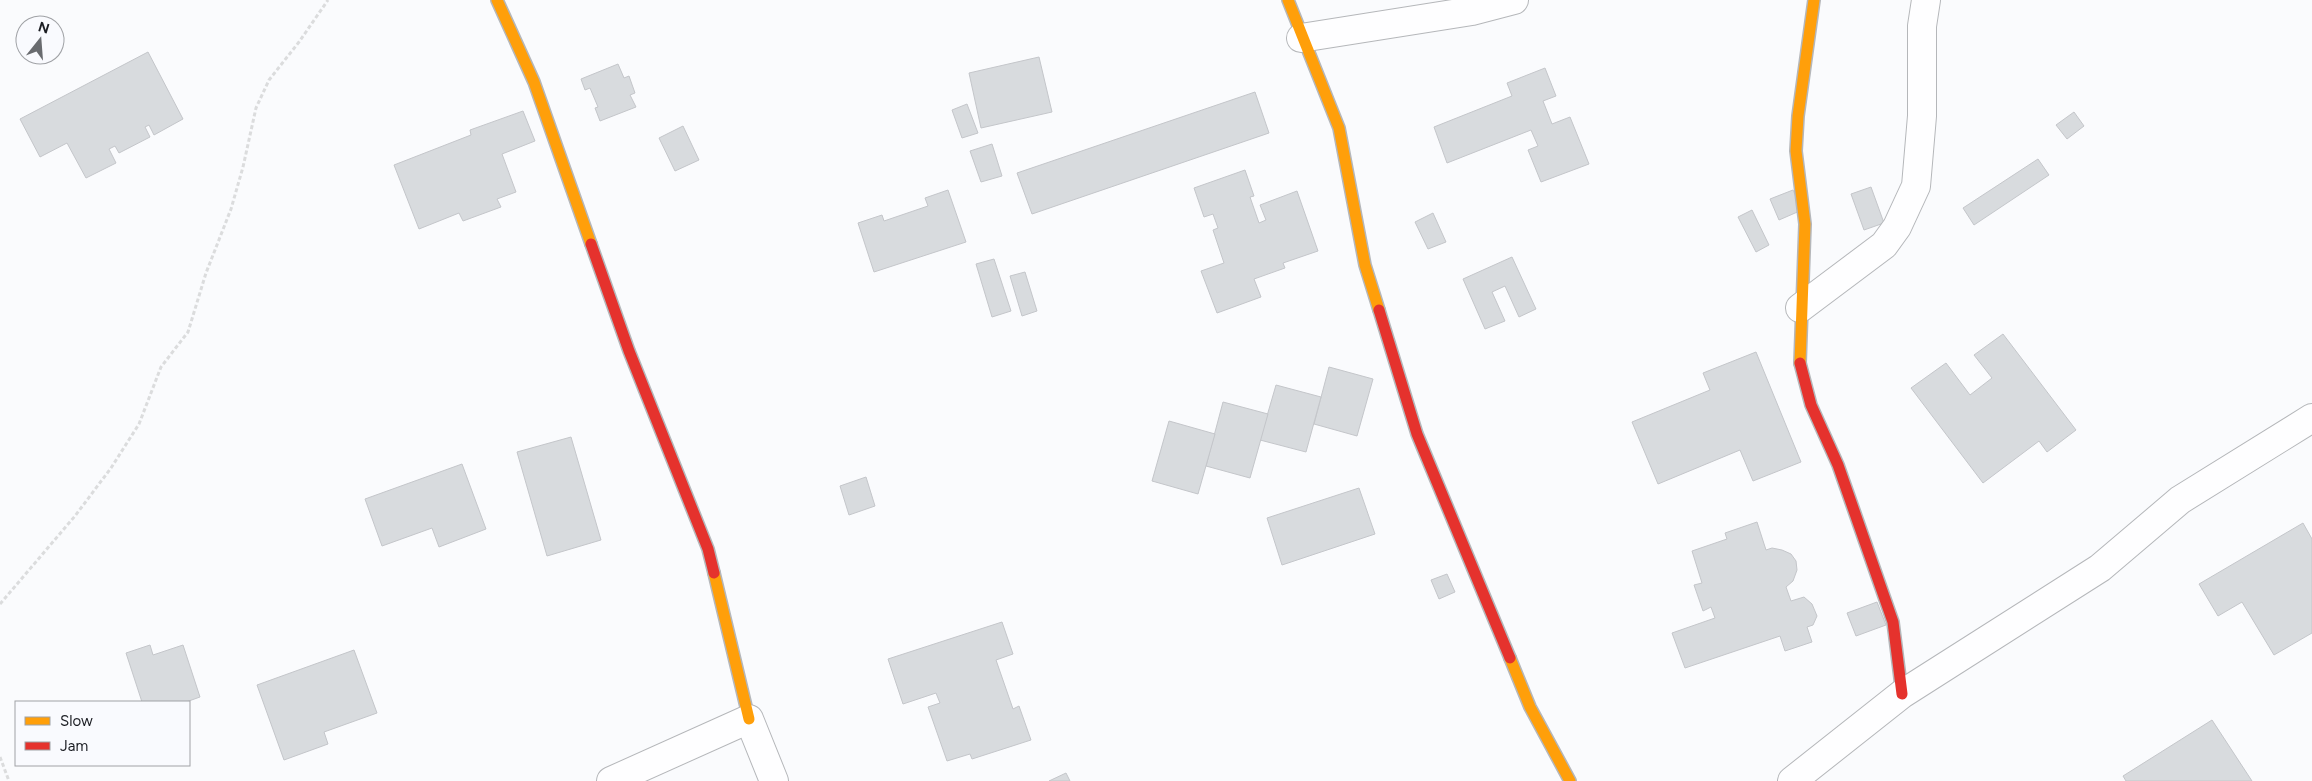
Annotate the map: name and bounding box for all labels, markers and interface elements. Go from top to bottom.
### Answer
north arrow [15,15,65,65]
text: N [36,18,51,38]
legend [15,701,190,766]
text: Slow [60,712,93,730]
text: Jam [60,737,88,755]

